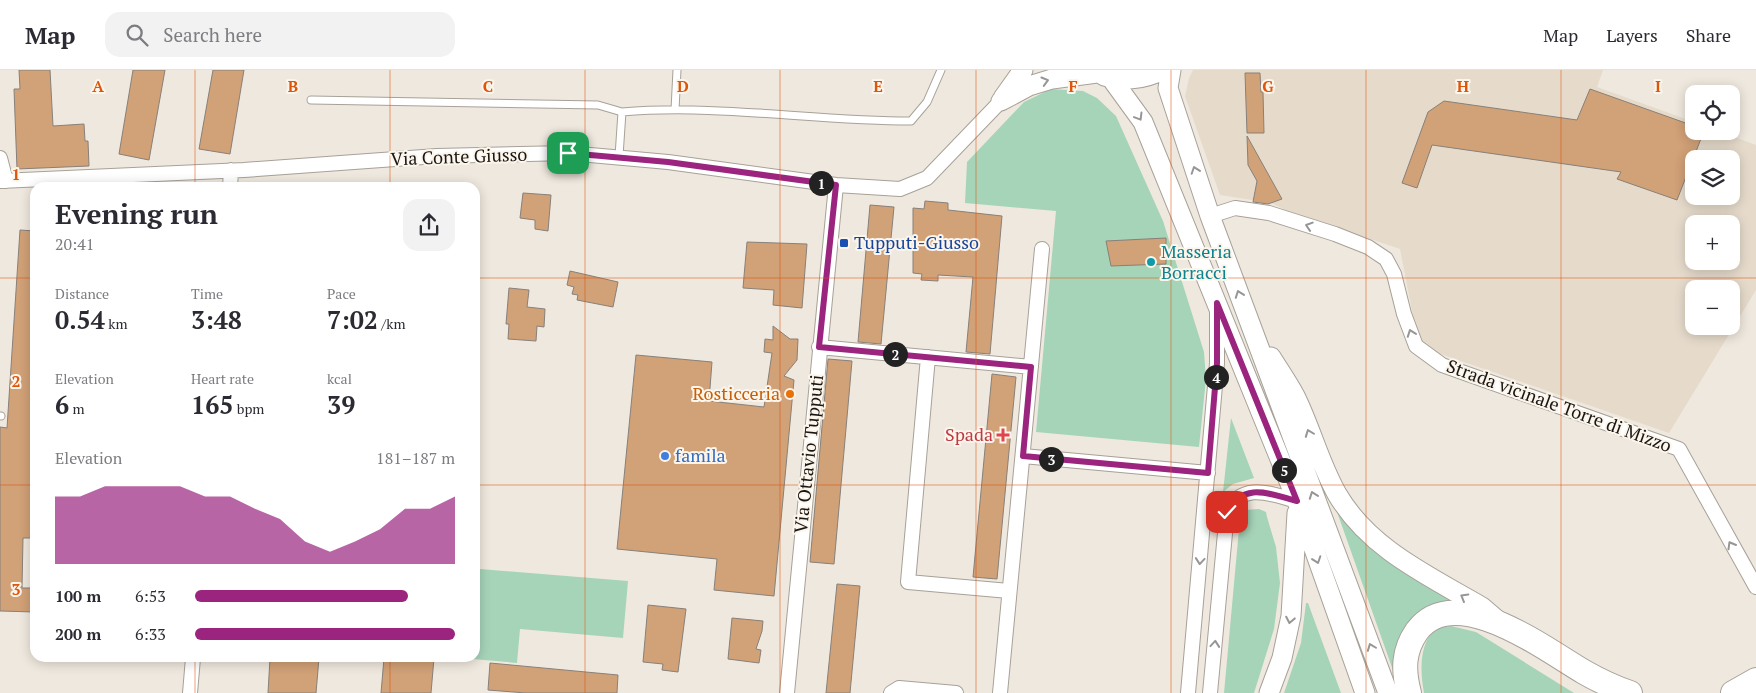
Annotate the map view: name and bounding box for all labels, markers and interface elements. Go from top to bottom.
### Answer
search box [105,12,455,57]
text: Map [25,19,75,51]
icon: search [123,21,151,49]
text: Search here [163,22,262,47]
text: Map [1543,23,1578,47]
text: Layers [1606,23,1658,47]
text: Share [1686,23,1731,47]
text: A [92,75,104,97]
text: B [288,75,298,97]
text: C [483,75,493,97]
text: D [677,75,689,97]
text: E [873,75,883,97]
text: F [1068,75,1078,97]
text: G [1262,75,1274,97]
text: H [1457,75,1469,97]
text: I [1655,75,1661,97]
one-way arrow [1041,77,1049,87]
map controls [1685,85,1740,335]
button: locate [1685,85,1740,140]
one-way arrow [1133,112,1143,121]
pin [547,132,589,174]
icon: arrive [554,139,582,167]
street label: Via Conte Giusso [390,142,528,170]
button: layers [1685,150,1740,205]
text: 1 [11,163,21,185]
one-way arrow [1190,166,1200,175]
pin: 1 [808,170,834,196]
text: 1 [818,174,825,193]
text: Evening run [55,195,218,232]
button: share [403,199,455,251]
button: + [1685,215,1740,270]
one-way arrow [1305,222,1313,232]
place label: Tupputi-Giusso [854,230,979,254]
text: 20:41 [55,233,94,255]
marker: Tupputi-Giusso [838,237,850,249]
place label: Masseria Borracci [1161,239,1232,284]
marker: Masseria Borracci [1145,256,1157,268]
button: − [1685,280,1740,335]
text: Distance [55,284,109,303]
text: Time [191,284,223,303]
text: Pace [327,284,356,303]
one-way arrow [1235,290,1245,298]
text: 0.54 [55,303,105,336]
text: 3:48 [191,303,242,336]
text: 7:02 [327,303,378,336]
text: km [105,314,128,333]
text: /km [378,314,405,333]
one-way arrow [1406,329,1416,337]
pin: 2 [882,342,908,366]
text: 2 [892,345,899,364]
street label: Strada vicinale Torre di Mizzo [1444,353,1675,457]
pin: 4 [1204,364,1228,390]
text: 4 [1213,368,1220,387]
text: Elevation [55,369,114,388]
text: Heart rate [191,369,254,388]
text: kcal [327,369,352,388]
text: 2 [11,370,21,392]
street label: Via Ottavio Tupputi [788,373,828,534]
place label: Rosticceria [692,381,780,405]
text: 6 [55,388,69,421]
text: 165 [191,388,233,421]
text: 39 [327,388,355,421]
marker: Rosticceria [784,388,796,400]
text: m [69,399,85,418]
text: bpm [233,399,264,418]
place label: Spada [945,422,993,446]
marker: Spada [997,429,1009,441]
one-way arrow [1305,429,1315,437]
place label: famila [675,443,726,467]
pin: 3 [1038,446,1064,472]
text: Elevation [55,447,122,469]
text: 181–187 m [376,447,455,469]
marker: famila [659,450,671,462]
text: 3 [1048,450,1055,469]
pin: 5 [1272,458,1296,482]
text: 5 [1281,461,1288,480]
pin [1206,491,1248,533]
one-way arrow [1309,491,1320,500]
icon: check [1213,498,1241,526]
one-way arrow [1728,541,1738,550]
one-way arrow [1312,555,1322,564]
one-way arrow [1195,557,1206,565]
text: 3 [11,578,21,600]
text: 100 m [55,585,101,607]
text: 6:53 [135,585,166,607]
one-way arrow [1460,593,1469,603]
one-way arrow [1285,615,1296,624]
text: 200 m [55,623,101,645]
text: 6:33 [135,623,166,645]
one-way arrow [1209,640,1220,648]
one-way arrow [1367,643,1377,652]

